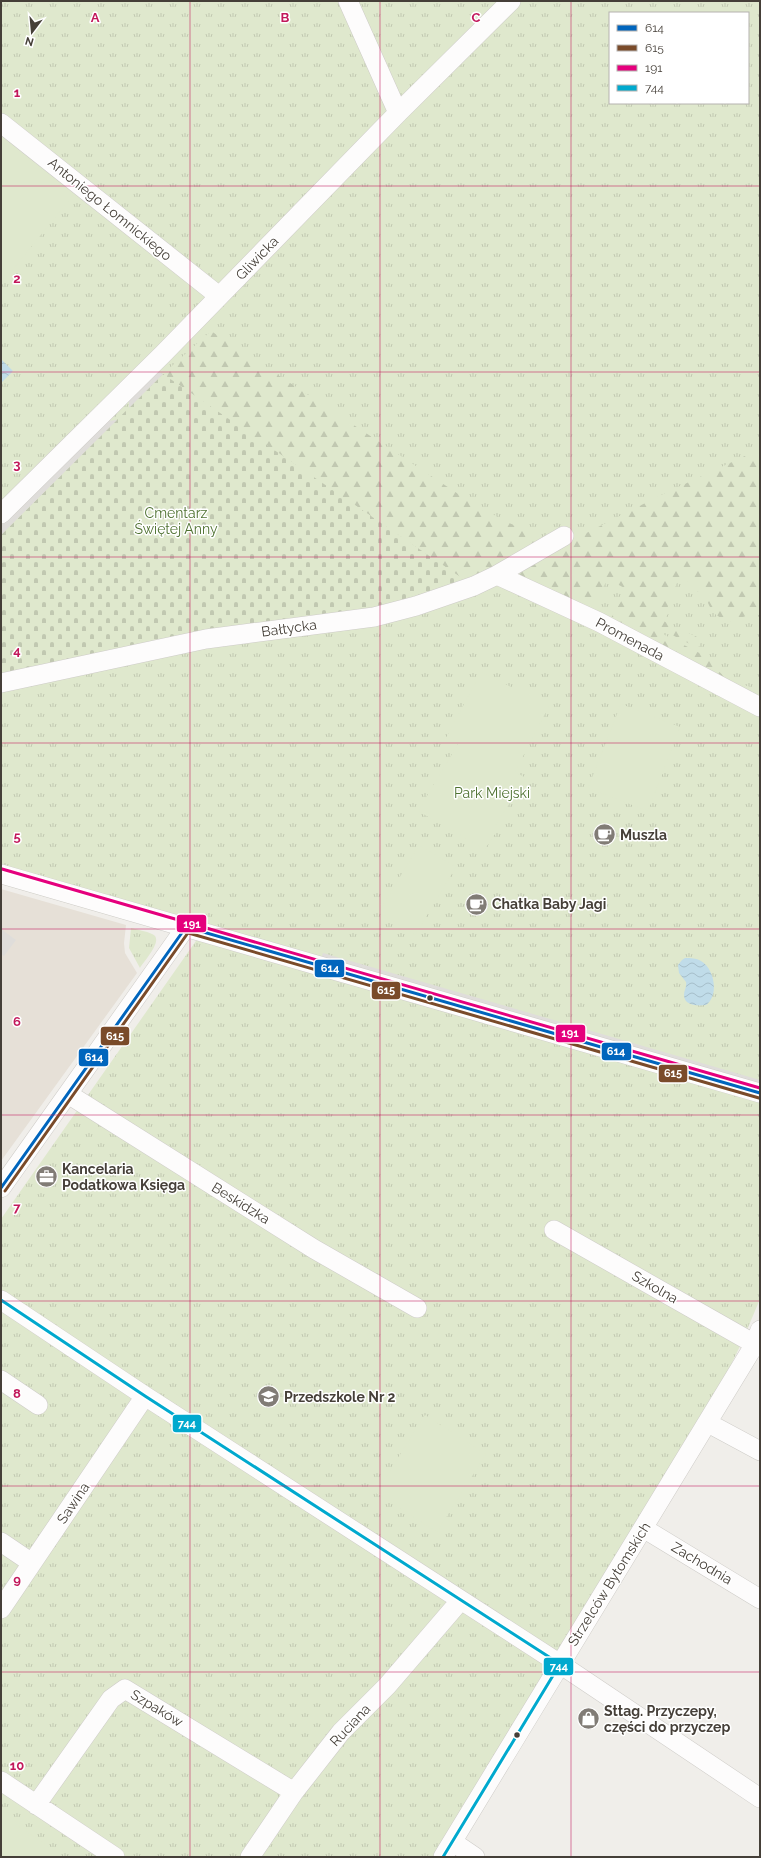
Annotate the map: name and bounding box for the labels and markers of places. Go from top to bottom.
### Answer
cafe icon: Muszla [592,822,618,848]
place label: Muszla [620,827,667,843]
cafe icon: Chatka Baby Jagi [464,891,490,917]
place label: Chatka Baby Jagi [492,896,606,912]
unlabelled marker [425,993,435,1003]
place label: Kancelaria Podatkowa Księga [62,1161,185,1193]
office icon: Kancelaria Podatkowa Księga [34,1164,60,1190]
school or university icon: Przedszkole Nr 2 [256,1384,282,1410]
place label: Przedszkole Nr 2 [284,1389,395,1405]
place label: Sttag. Przyczepy, części do przyczep [604,1703,730,1735]
shop icon: Sttag. Przyczepy, części do przyczep [575,1706,601,1732]
unlabelled marker [512,1730,522,1740]

